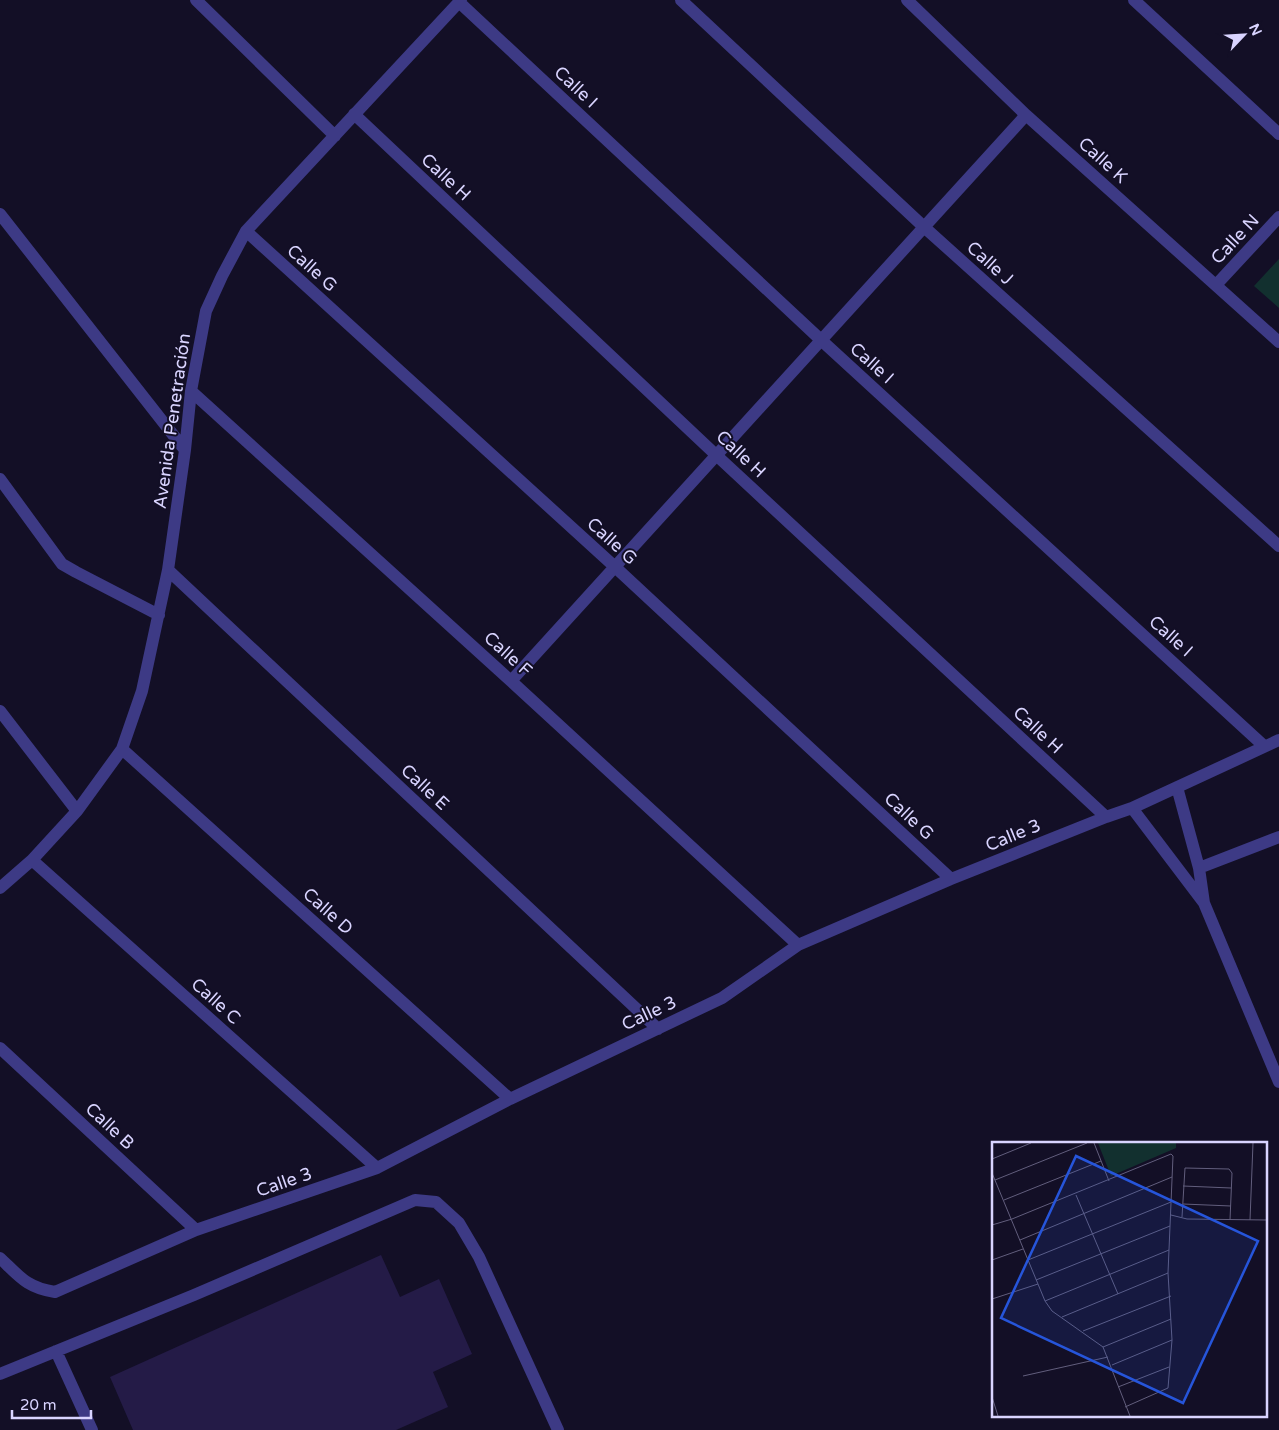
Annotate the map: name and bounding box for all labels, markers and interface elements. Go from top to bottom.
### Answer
north arrow [1219,10,1269,60]
text: N [1245,21,1265,38]
street label: Calle I [550,61,602,113]
street label: Calle K [1074,132,1132,188]
street label: Calle H [417,148,475,206]
street label: Calle N [1206,209,1264,269]
street label: Calle J [962,236,1018,290]
street label: Calle G [282,240,342,296]
street label: Avenida Penetración [149,332,195,510]
street label: Calle I [845,338,899,388]
street label: Calle H [712,425,770,483]
street label: Calle G [582,513,642,569]
street label: Calle I [1144,611,1198,661]
street label: Calle F [479,627,537,681]
street label: Calle H [1009,701,1067,759]
street label: Calle E [396,759,454,815]
street label: Calle G [880,787,938,845]
street label: Calle 3 [982,814,1044,856]
street label: Calle D [298,883,358,939]
street label: Calle C [187,973,245,1029]
street label: Calle 3 [618,991,680,1035]
street label: Calle B [81,1098,139,1154]
inset map [992,1142,1266,1418]
street label: Calle 3 [253,1162,315,1202]
scale bar [12,1388,91,1420]
text: 20 m [20,1396,57,1414]

